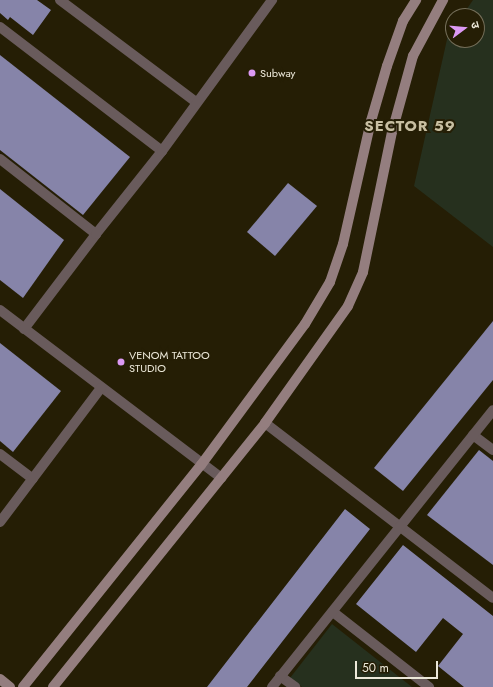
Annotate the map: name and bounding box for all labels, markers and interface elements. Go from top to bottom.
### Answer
north arrow [445,8,485,48]
text: उ [467,20,484,30]
place label: Subway [260,66,295,80]
marker: Subway [247,68,257,78]
district label: SECTOR 59 [364,118,456,136]
place label: VENOM TATTOO STUDIO [129,349,210,375]
marker: VENOM TATTOO STUDIO [116,357,126,367]
scale bar [357,653,440,679]
text: 50 m [362,659,389,677]

